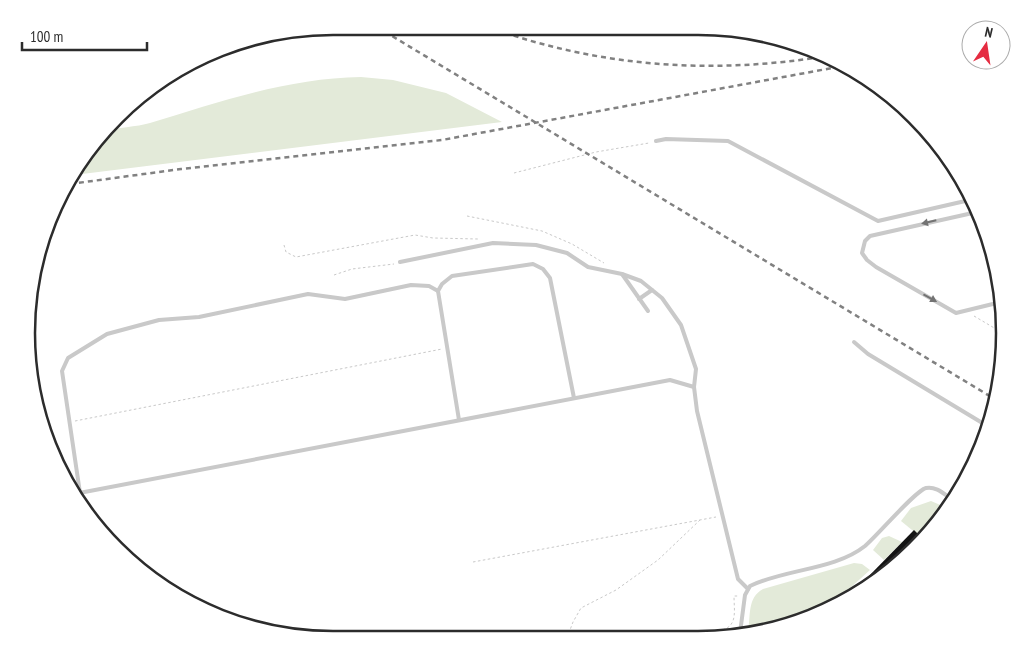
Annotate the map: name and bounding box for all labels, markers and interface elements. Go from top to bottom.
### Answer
scale bar [22,20,148,52]
north arrow [961,20,1011,70]
text: N [983,23,995,42]
text: 100 m [30,27,63,46]
one-way arrow [921,219,937,227]
one-way arrow [922,294,937,302]

